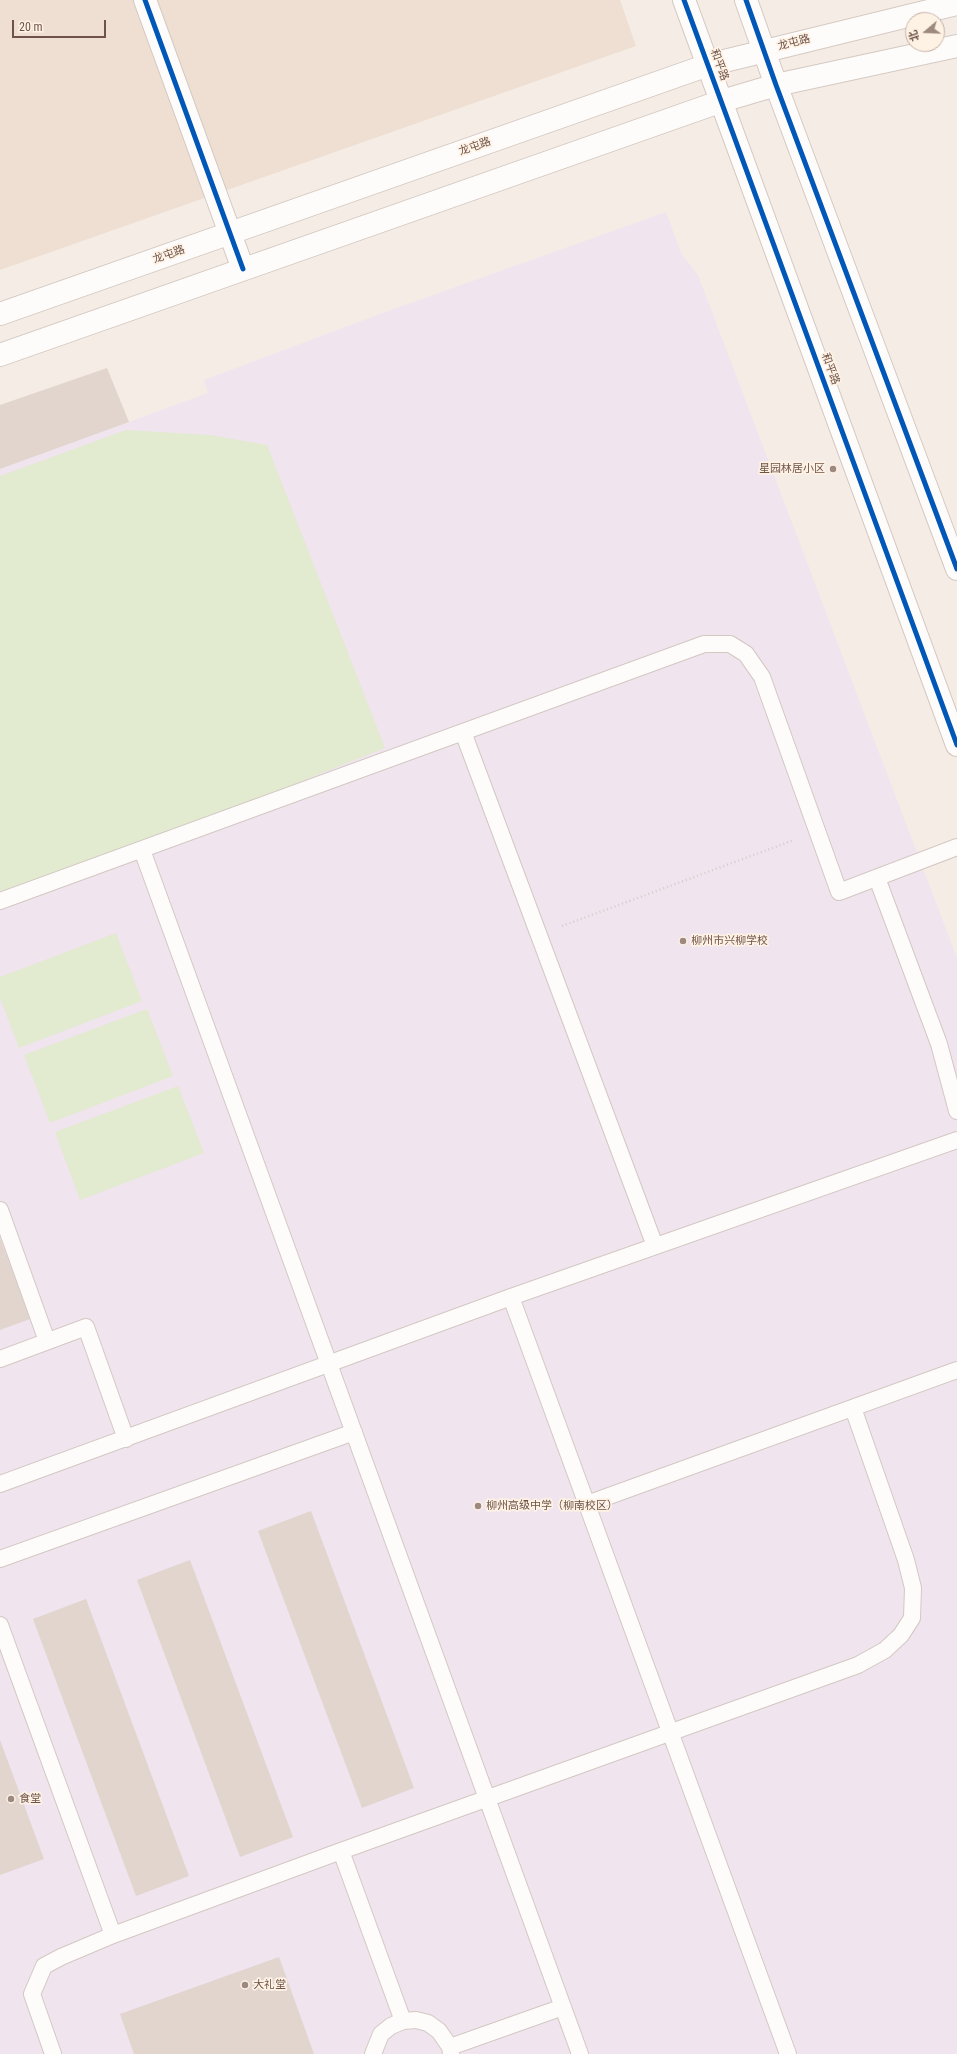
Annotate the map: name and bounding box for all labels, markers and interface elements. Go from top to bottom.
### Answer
scale bar [14,12,108,38]
north arrow [905,12,945,52]
text: 20 m [19,20,43,34]
text: 北 [906,28,922,43]
street label: 龙屯路 [776,33,812,53]
street label: 和平路 [707,47,731,83]
street label: 龙屯路 [457,135,493,159]
street label: 龙屯路 [151,243,187,267]
street label: 和平路 [818,351,842,387]
place label: 星园林居小区 [759,462,825,476]
marker: 星园林居小区 [828,464,838,474]
place label: 柳州市兴柳学校 [691,934,768,948]
marker: 柳州市兴柳学校 [678,936,688,946]
place label: 柳州高级中学（柳南校区） [486,1499,618,1513]
marker: 柳州高级中学（柳南校区） [473,1501,483,1511]
place label: 食堂 [19,1792,41,1806]
marker: 食堂 [6,1794,16,1804]
place label: 大礼堂 [253,1978,286,1992]
marker: 大礼堂 [240,1980,250,1990]

